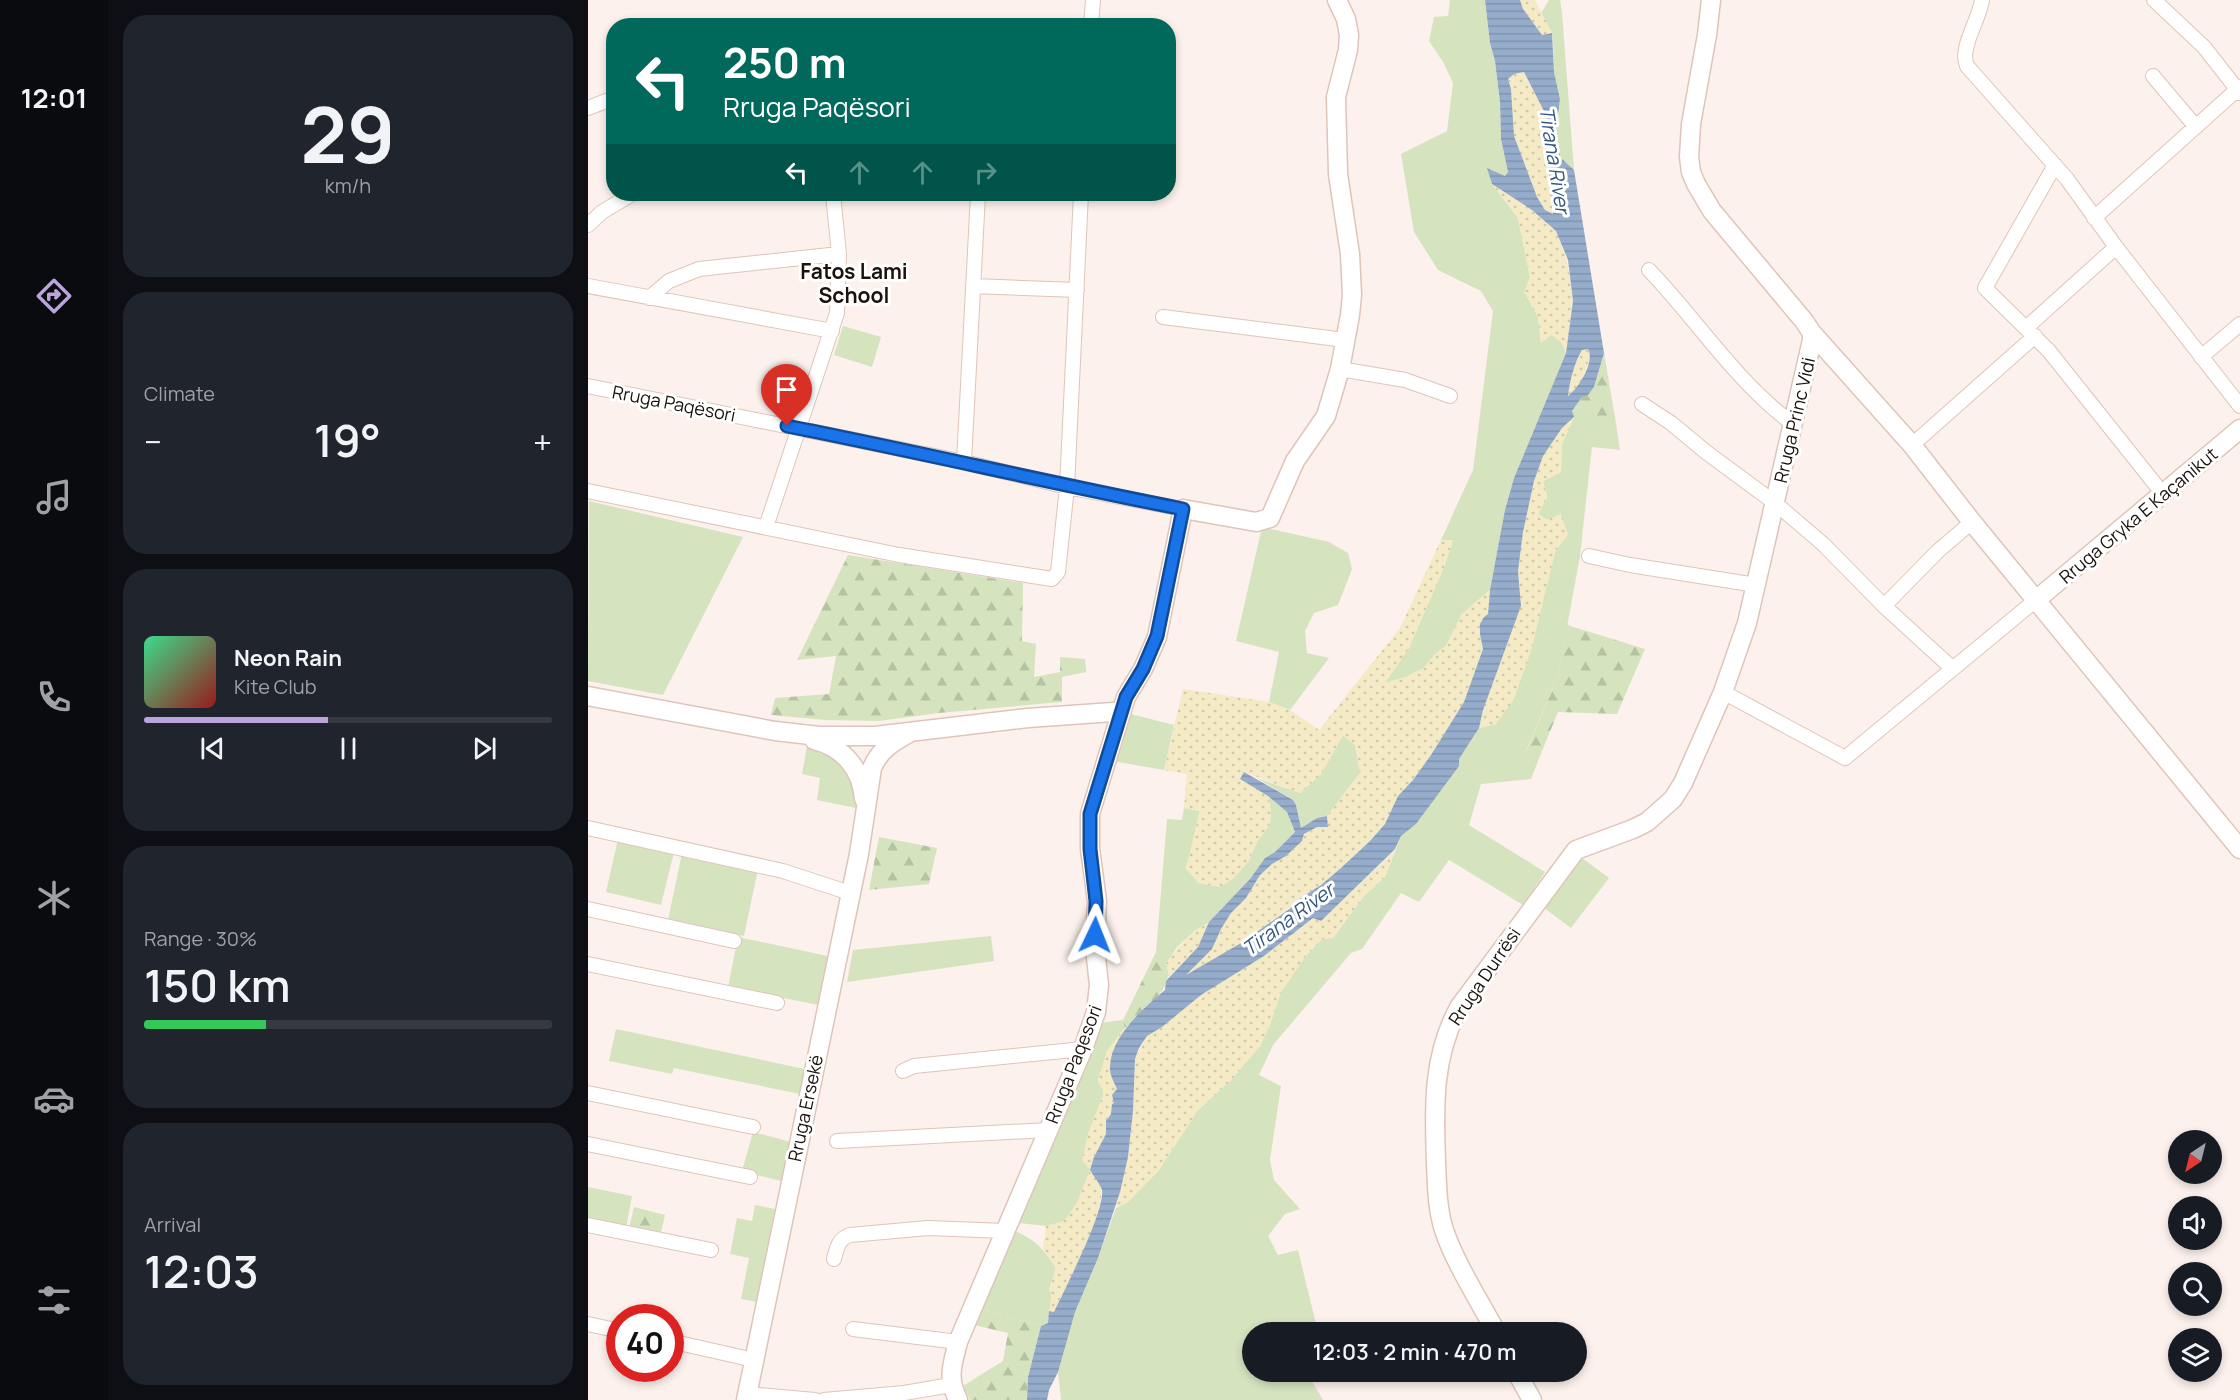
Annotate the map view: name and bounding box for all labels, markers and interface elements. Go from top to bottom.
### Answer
text: 250 m [723,33,846,91]
icon: left [624,42,702,120]
text: 12:01 [21,79,87,116]
text: 29 [301,80,395,186]
text: Rruga Paqësori [723,88,911,125]
water label: Tirana River [1533,105,1577,218]
icon: left [780,156,813,189]
icon: ahead [843,156,876,189]
icon: ahead [906,156,939,189]
icon: right [969,156,1002,189]
text: km/h [325,172,371,199]
district label: Fatos Lami School [800,257,908,309]
icon: directions [33,275,75,317]
street label: Rruga Princ Vidi [1768,355,1820,485]
pin [761,364,812,426]
icon: arrive [770,373,803,406]
street label: Rruga Paqësori [610,379,738,427]
text: Climate [144,380,215,407]
text: 19° [314,409,381,471]
text: − [144,419,162,464]
text: + [533,419,552,464]
street label: Rruga Gryka E Kaçanikut [2054,442,2222,588]
icon: music [33,476,75,518]
text: Neon Rain [234,643,342,673]
text: Kite Club [234,673,317,700]
icon: phone [33,676,75,718]
icon: previous [196,732,229,765]
icon: pause [332,732,365,765]
icon: next [468,732,501,765]
water label: Tirana River [1237,875,1342,962]
icon: climate [33,877,75,919]
position arrow [1063,903,1127,967]
street label: Rruga Durrësi [1443,923,1525,1029]
text: Range · 30% [144,925,257,952]
text: 150 km [144,954,290,1016]
street label: Rruga Paqesori [1039,1001,1107,1127]
street label: Rruga Ersekë [782,1053,828,1163]
icon: car [33,1078,75,1120]
north arrow [2168,1130,2222,1184]
map controls [2168,1130,2222,1382]
button: sound [2168,1196,2222,1250]
text: Arrival [144,1211,201,1238]
text: 12:03 [144,1240,259,1302]
button: search [2168,1262,2222,1316]
icon: filters [33,1279,75,1321]
speed limit sign: 40 [606,1304,684,1382]
button: layers [2168,1328,2222,1382]
text: 12:03 · 2 min · 470 m [1313,1337,1516,1367]

